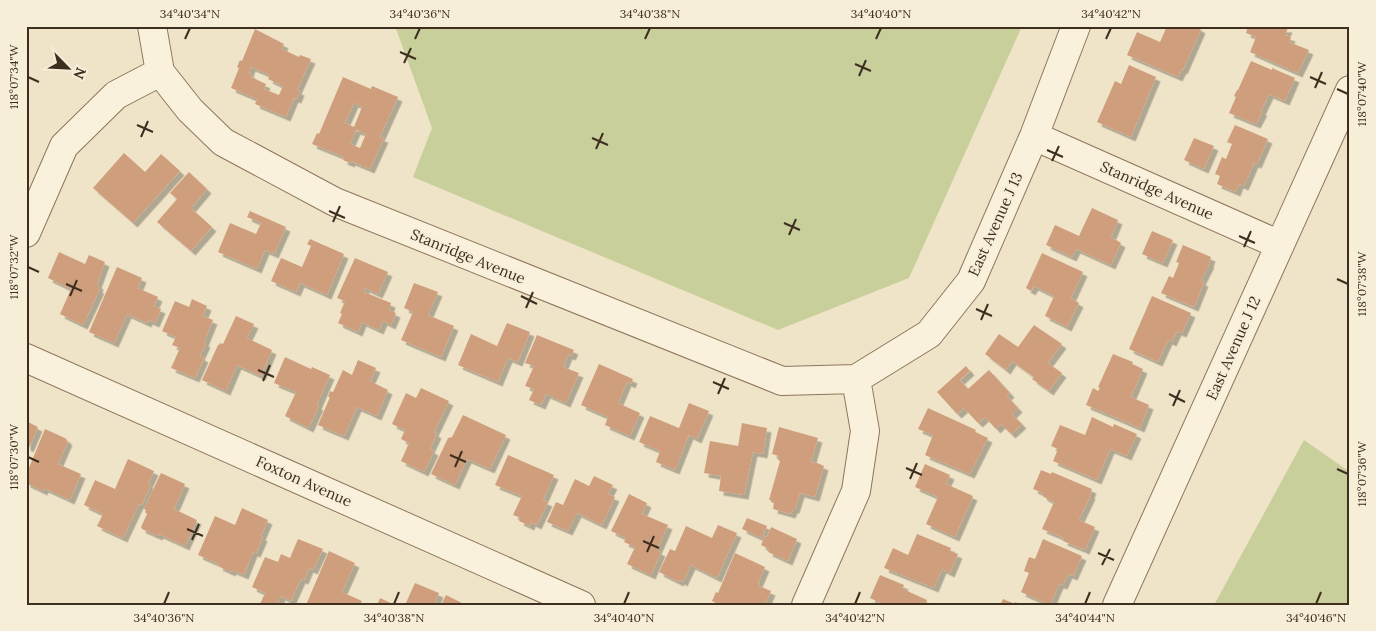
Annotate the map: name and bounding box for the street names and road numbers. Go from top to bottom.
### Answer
street label: Stanridge Avenue [1097,157,1217,223]
street label: East Avenue J 13 [964,169,1026,279]
street label: Stanridge Avenue [408,224,528,288]
street label: East Avenue J 12 [1202,293,1264,403]
street label: Foxton Avenue [253,451,355,511]

